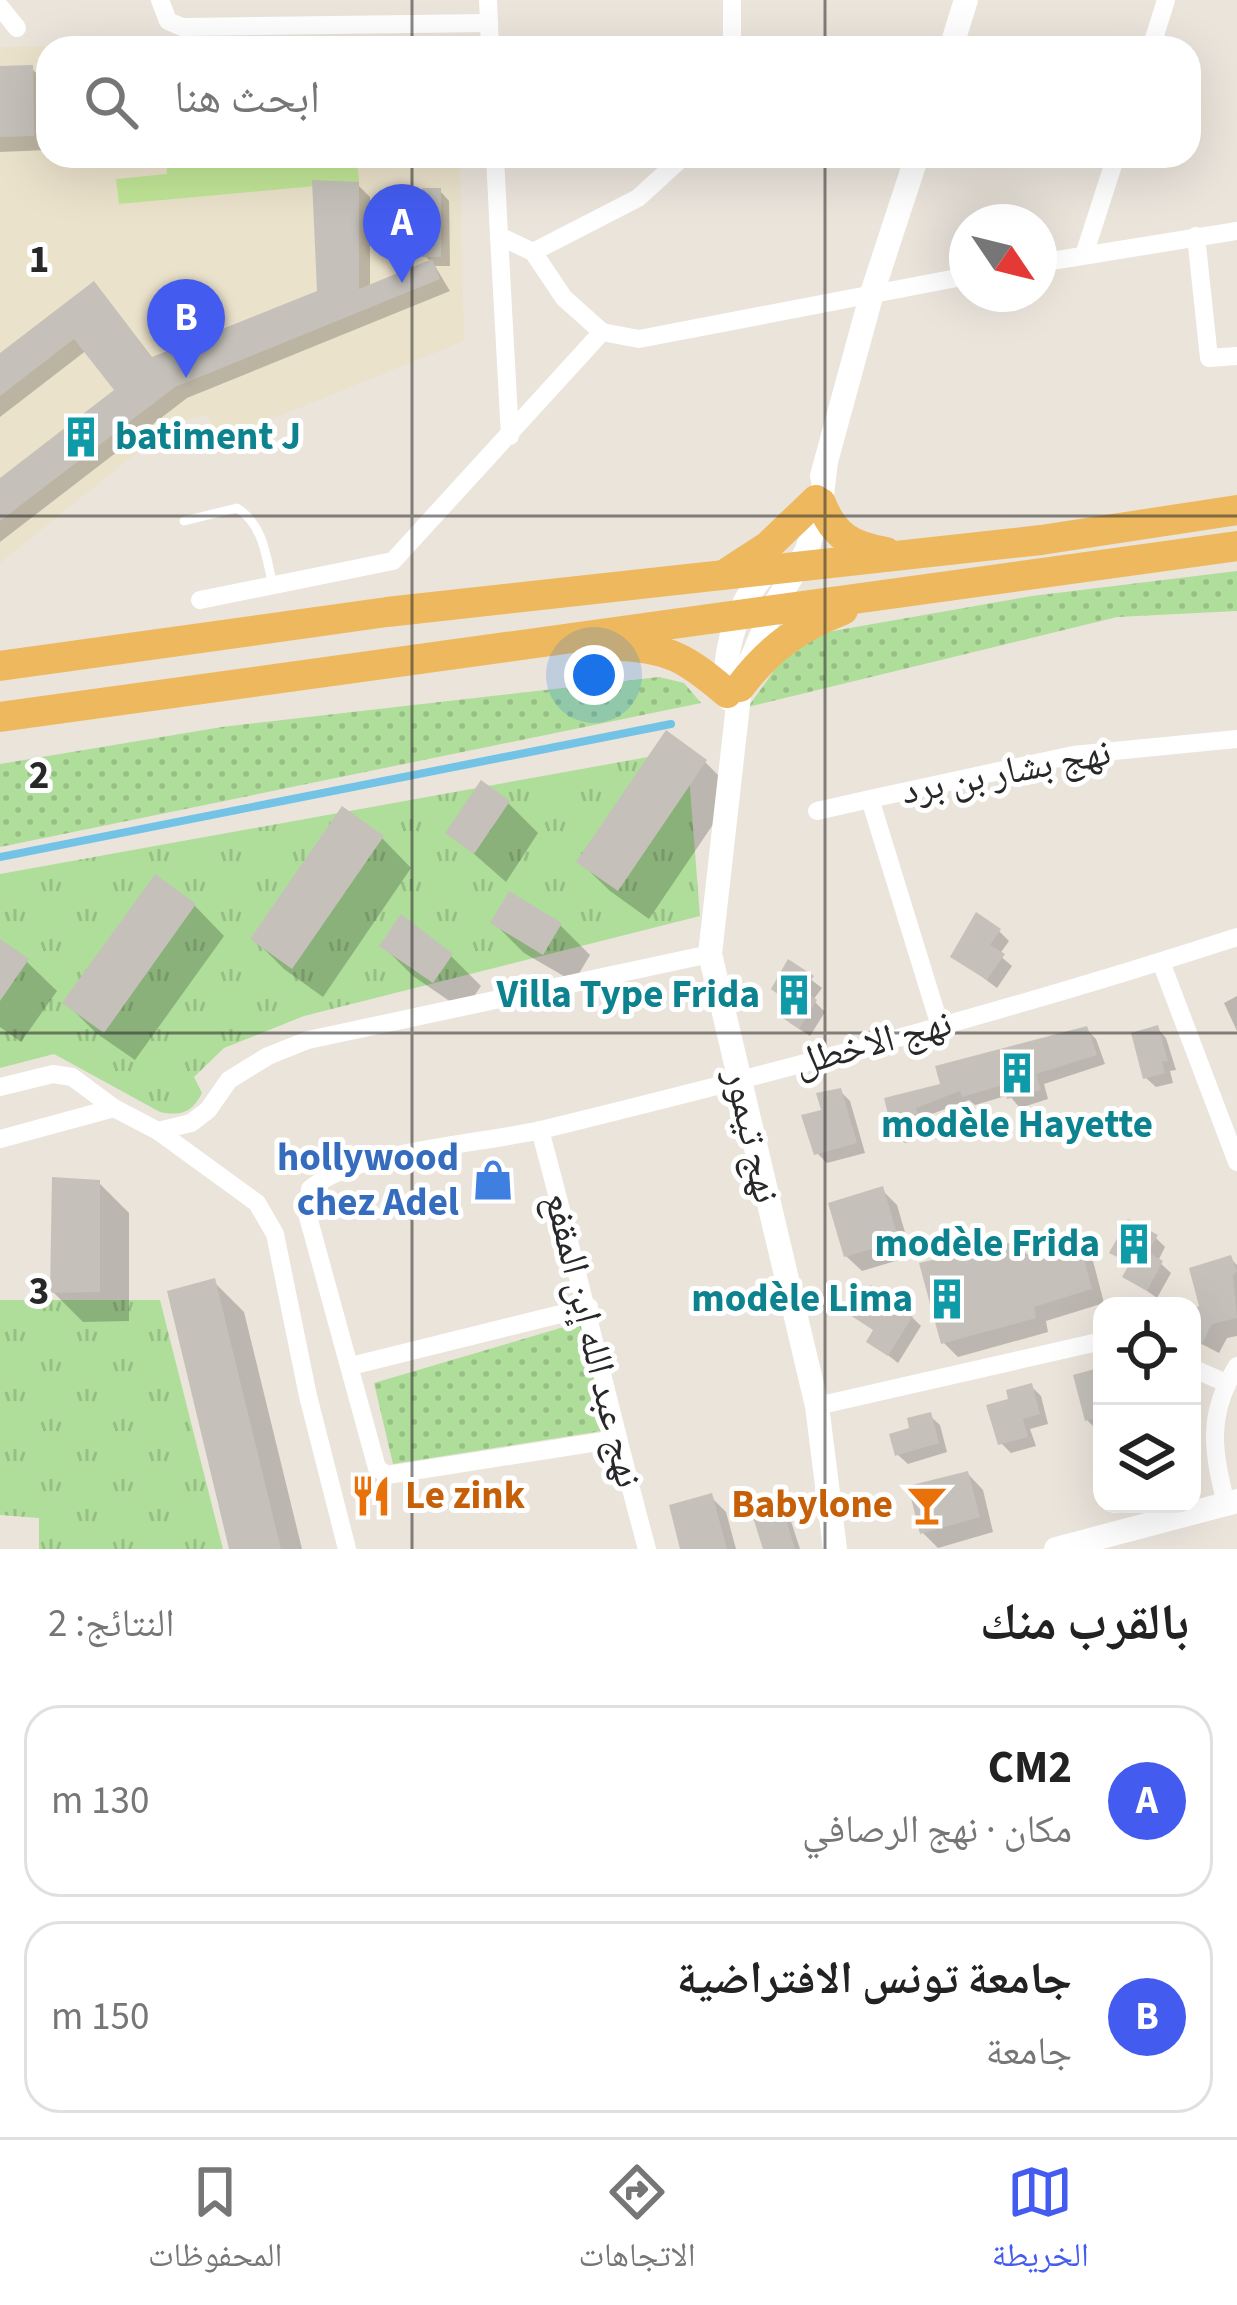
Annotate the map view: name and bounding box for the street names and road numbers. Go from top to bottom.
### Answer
street label: نهج بشار بن برد [896,724,1116,820]
street label: نهج الاخطل [788,995,958,1091]
street label: نهج تيمور [709,1062,795,1209]
street label: نهج عبد الله إبن المقفع [529,1187,657,1493]

